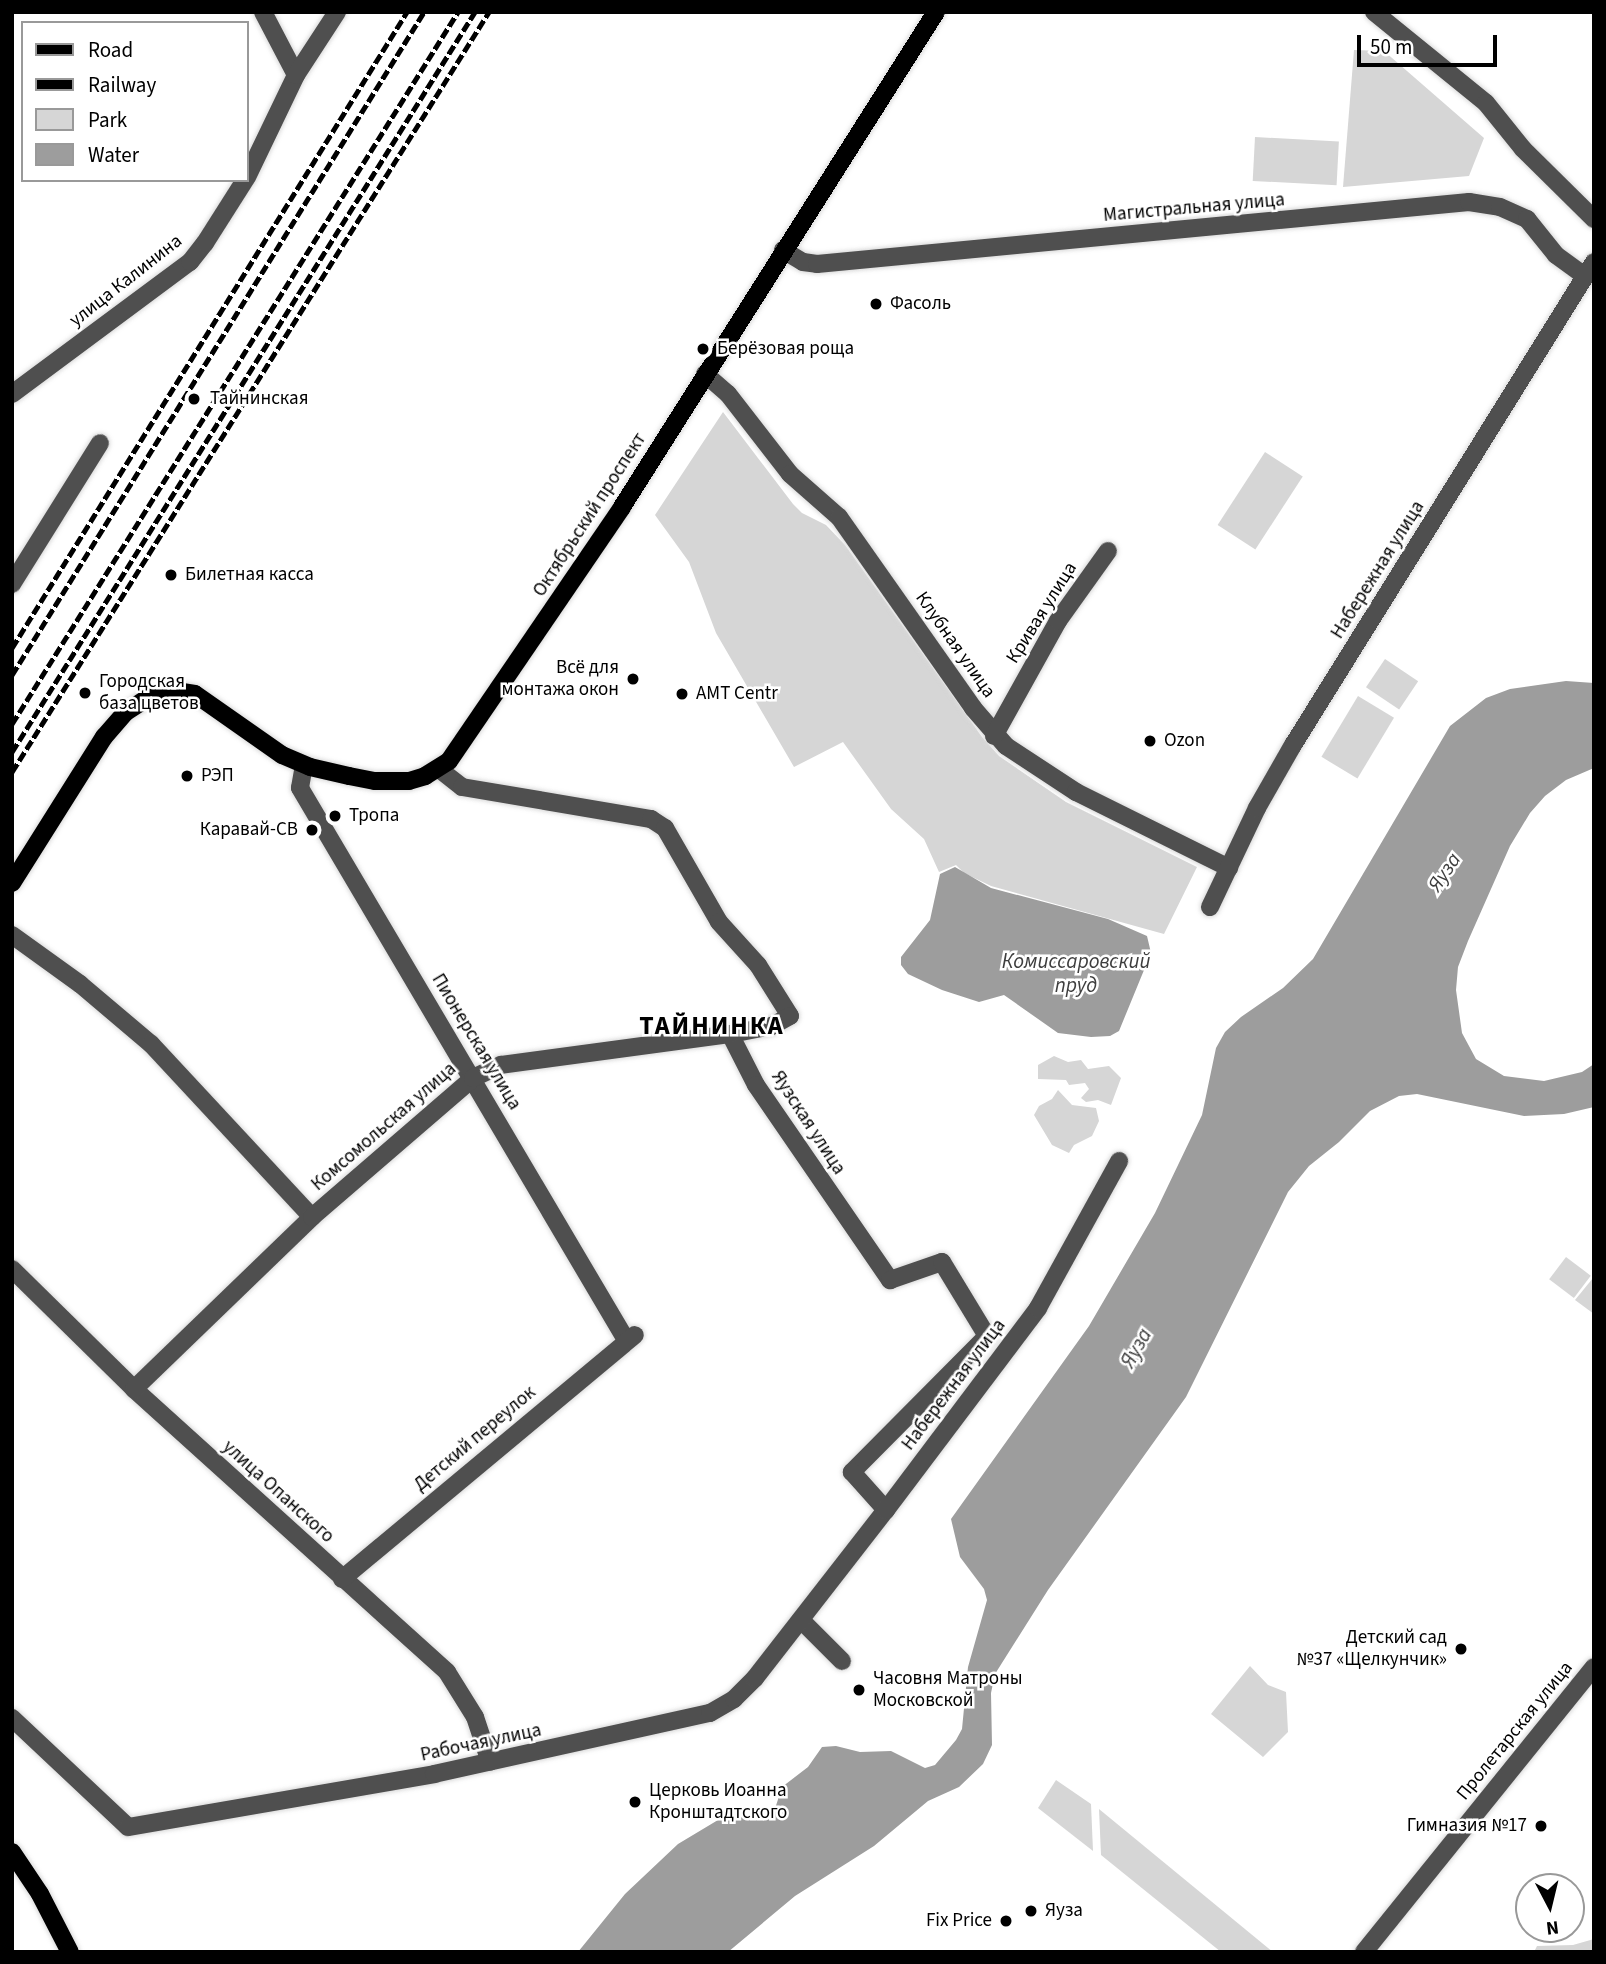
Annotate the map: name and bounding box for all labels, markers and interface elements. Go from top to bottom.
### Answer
legend [21,21,248,182]
scale bar [1361,21,1501,65]
text: 50 m [1370,32,1412,62]
text: Road [88,35,133,65]
text: Railway [88,70,156,100]
text: Park [88,105,127,135]
text: Water [88,140,139,170]
street label: Магистральная улица [1102,189,1286,227]
street label: улица Калинина [65,230,187,332]
place label: Фасоль [890,293,951,315]
marker: Фасоль [868,296,884,312]
place label: Берёзовая роща [717,338,854,360]
marker: Берёзовая роща [695,341,711,357]
place label: Тайнинская [210,388,308,410]
marker: Тайнинская [184,389,204,409]
street label: Октябрьский проспект [528,429,652,601]
street label: Набережная улица [1326,497,1430,643]
street label: Кривая улица [1002,558,1082,668]
place label: Билетная касса [185,564,314,586]
marker: Билетная касса [163,567,179,583]
street label: Клубная улица [910,588,1000,702]
place label: Всё для монтажа окон [501,657,619,701]
place label: Городская база цветов [99,671,199,715]
marker: Всё для монтажа окон [625,671,641,687]
place label: AMT Centr [696,683,778,705]
marker: Городская база цветов [77,685,93,701]
marker: AMT Centr [674,686,690,702]
place label: Ozon [1164,730,1205,752]
marker: Ozon [1142,733,1158,749]
place label: РЭП [201,765,234,787]
marker: РЭП [179,768,195,784]
place label: Тропа [349,805,399,827]
marker: Тропа [327,808,343,824]
place label: Каравай-СВ [200,819,298,841]
marker: Каравай-СВ [304,822,320,838]
water label: Яуза [1422,848,1466,896]
water label: Комиссаровский пруд [1002,948,1150,998]
street label: Пионерская улица [426,970,526,1114]
district label: ТАЙНИНКА [640,1010,784,1042]
street label: Комсомольская улица [307,1058,461,1196]
street label: Яузская улица [766,1067,850,1179]
street label: Набережная улица [897,1315,1011,1455]
water label: Яуза [1115,1324,1157,1372]
street label: Детский переулок [410,1381,540,1497]
street label: улица Опанского [217,1436,339,1548]
place label: Детский сад №37 «Щелкунчик» [1296,1627,1447,1671]
marker: Детский сад №37 «Щелкунчик» [1453,1641,1469,1657]
street label: Пролетарская улица [1452,1657,1578,1805]
place label: Часовня Матроны Московской [873,1668,1023,1712]
marker: Часовня Матроны Московской [851,1682,867,1698]
street label: Рабочая улица [419,1719,543,1767]
place label: Церковь Иоанна Кронштадтского [649,1780,787,1824]
marker: Церковь Иоанна Кронштадтского [627,1794,643,1810]
place label: Гимназия №17 [1407,1815,1527,1837]
marker: Гимназия №17 [1533,1818,1549,1834]
north arrow [1515,1873,1585,1943]
place label: Яуза [1045,1900,1083,1922]
marker: Яуза [1023,1903,1039,1919]
place label: Fix Price [926,1910,992,1932]
marker: Fix Price [998,1913,1014,1929]
text: N [1544,1913,1560,1942]

